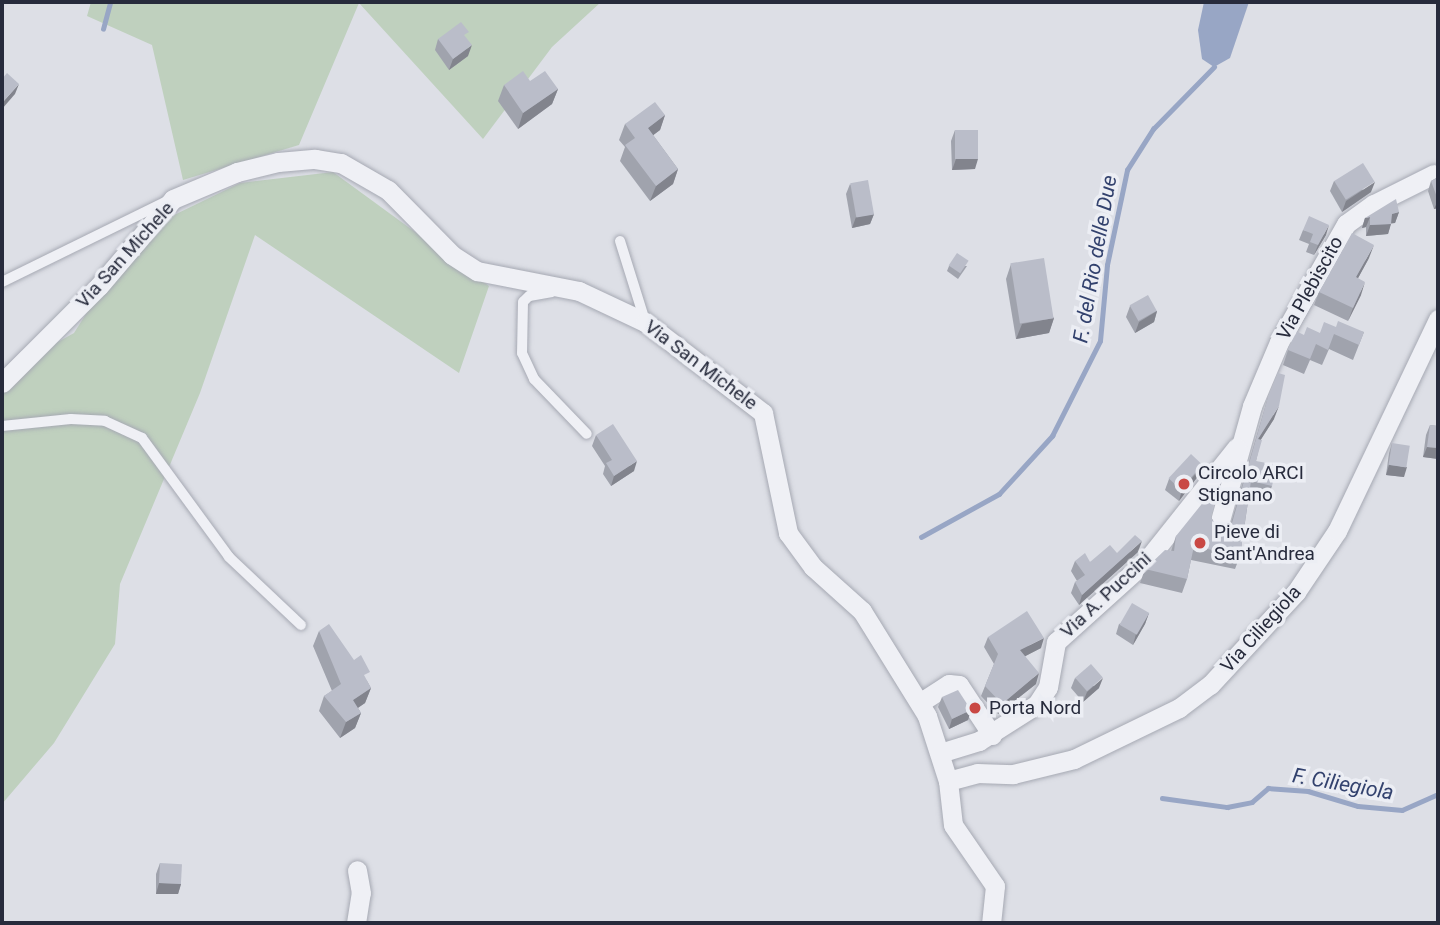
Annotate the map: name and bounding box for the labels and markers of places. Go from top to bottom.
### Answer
place label: Circolo ARCI Stignano [1198,462,1304,506]
marker: Circolo ARCI Stignano [1176,476,1192,492]
place label: Pieve di Sant'Andrea [1214,521,1315,565]
marker: Pieve di Sant'Andrea [1192,535,1208,551]
place label: Porta Nord [989,697,1081,719]
marker: Porta Nord [967,700,983,716]

